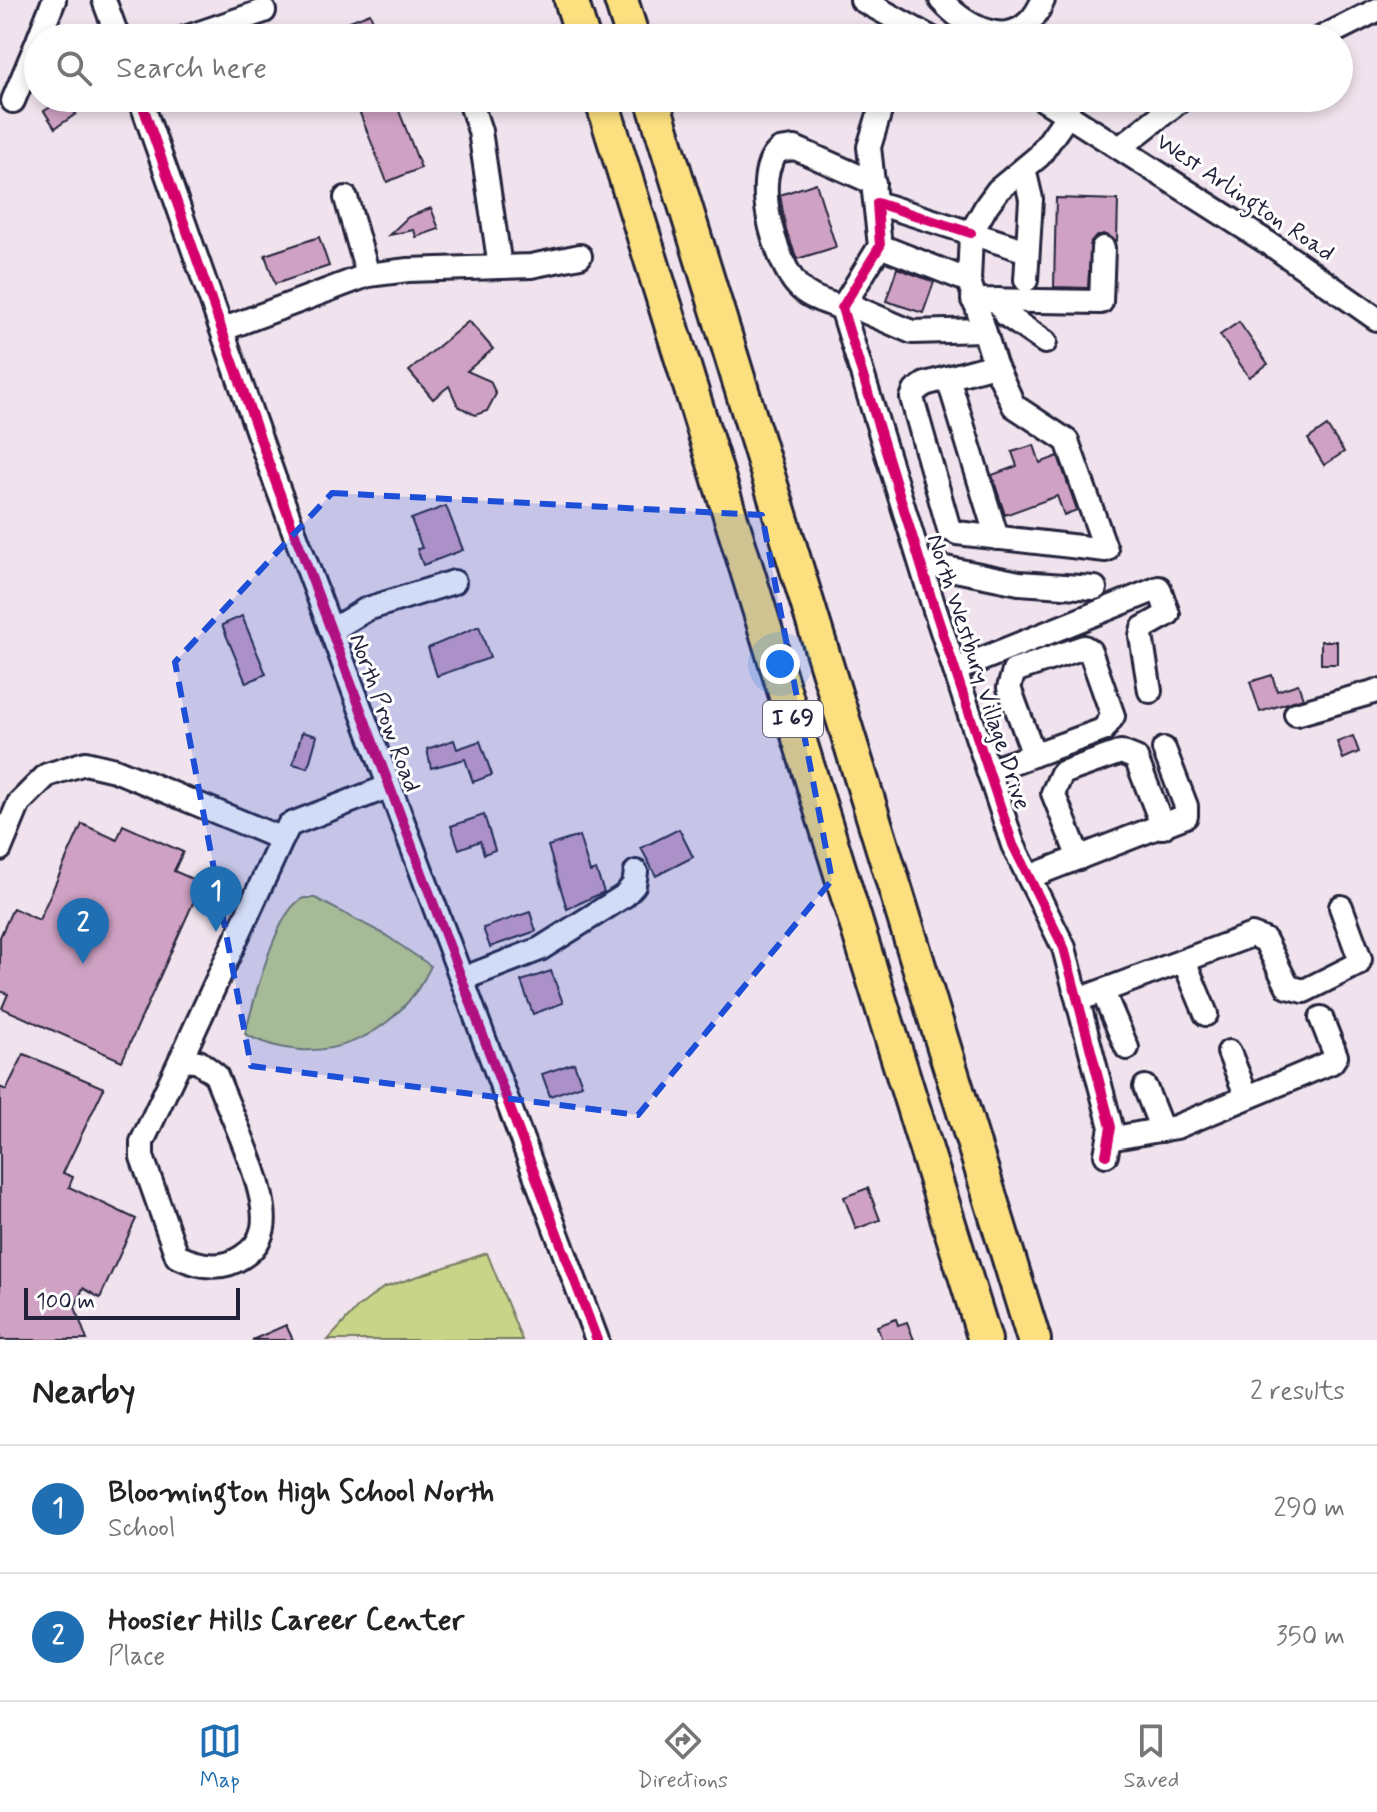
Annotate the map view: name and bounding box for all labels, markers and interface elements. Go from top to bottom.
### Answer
search box [24,24,1353,112]
icon: search [52,46,96,90]
text: Search here [116,49,267,88]
street label: West Arlington Road [1148,127,1340,272]
street label: North Westbury Village Drive [919,530,1037,814]
street label: North Prow Road [341,629,427,797]
your location [760,644,800,684]
road number: I 69 [763,701,823,737]
pin: 1 [190,866,242,932]
pin: 2 [57,898,109,964]
scale bar [24,1284,240,1320]
text: 100 m [36,1288,95,1316]
text: Nearby [32,1370,136,1415]
text: 2 results [1250,1375,1345,1409]
text: Bloomington High School North [108,1473,494,1512]
text: 1 [52,1492,64,1526]
text: 290 m [1273,1492,1345,1526]
text: School [108,1512,175,1546]
text: Hoosier Hills Career Center [108,1601,464,1640]
text: 2 [52,1620,64,1654]
text: 350 m [1276,1620,1345,1654]
text: Place [108,1640,165,1674]
tab: Map [198,1719,242,1795]
tab: Directions [637,1719,728,1795]
tab: Saved [1124,1719,1179,1795]

